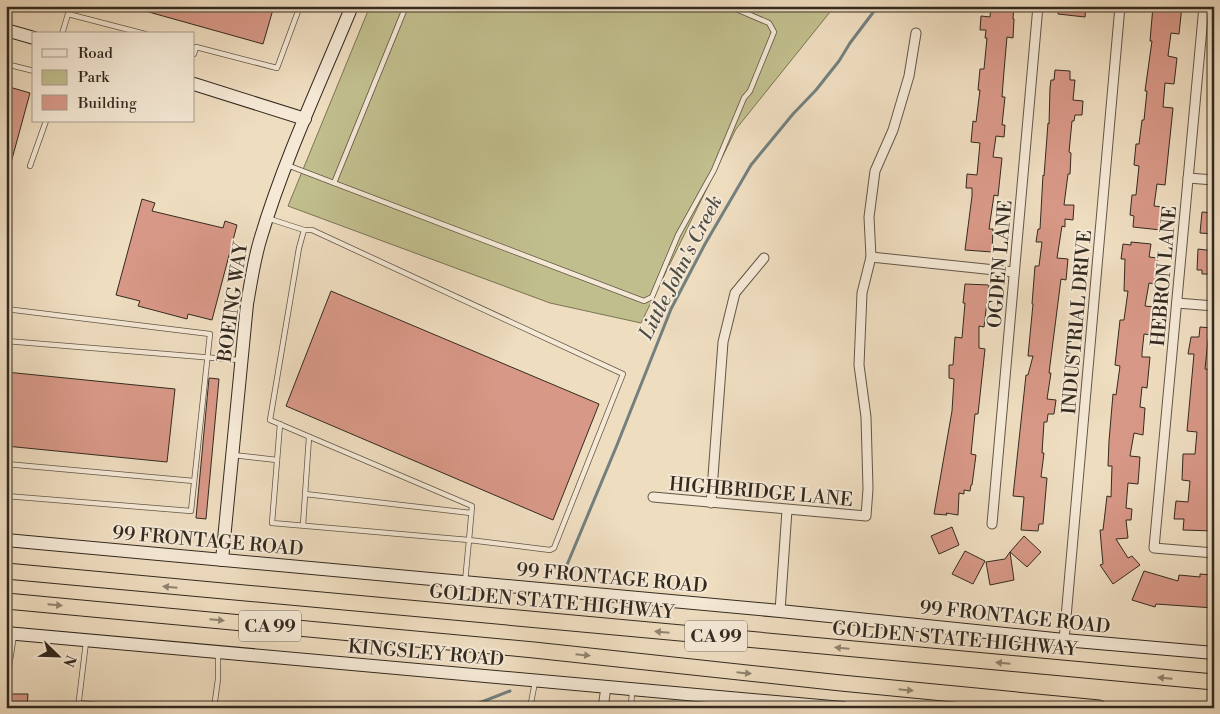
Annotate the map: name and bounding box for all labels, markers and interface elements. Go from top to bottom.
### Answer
legend [32,32,195,122]
text: Road [78,44,113,63]
text: Park [78,68,110,87]
text: Building [77,94,137,113]
water label: Little John's Creek [634,191,728,345]
street label: OGDEN LANE [982,199,1018,329]
street label: HEBRON LANE [1146,205,1182,347]
street label: INDUSTRIAL DRIVE [1057,229,1097,415]
street label: BOEING WAY [213,239,253,365]
street label: HIGHBRIDGE LANE [668,472,854,512]
street label: 99 FRONTAGE ROAD [111,521,304,561]
street label: 99 FRONTAGE ROAD [515,558,708,598]
street label: GOLDEN STATE HIGHWAY [428,579,677,625]
one-way arrow [162,582,178,590]
street label: 99 FRONTAGE ROAD [918,595,1112,639]
one-way arrow [47,602,63,610]
road number: CA 99 [239,610,301,642]
street label: GOLDEN STATE HIGHWAY [831,616,1080,662]
one-way arrow [209,617,225,625]
road number: CA 99 [685,620,747,652]
one-way arrow [654,627,670,635]
north arrow [32,632,82,682]
street label: KINGSLEY ROAD [347,634,505,672]
one-way arrow [833,644,849,652]
text: N [59,652,79,669]
one-way arrow [575,652,591,660]
one-way arrow [995,659,1011,667]
one-way arrow [737,669,753,677]
one-way arrow [1157,674,1173,682]
one-way arrow [898,686,914,694]

